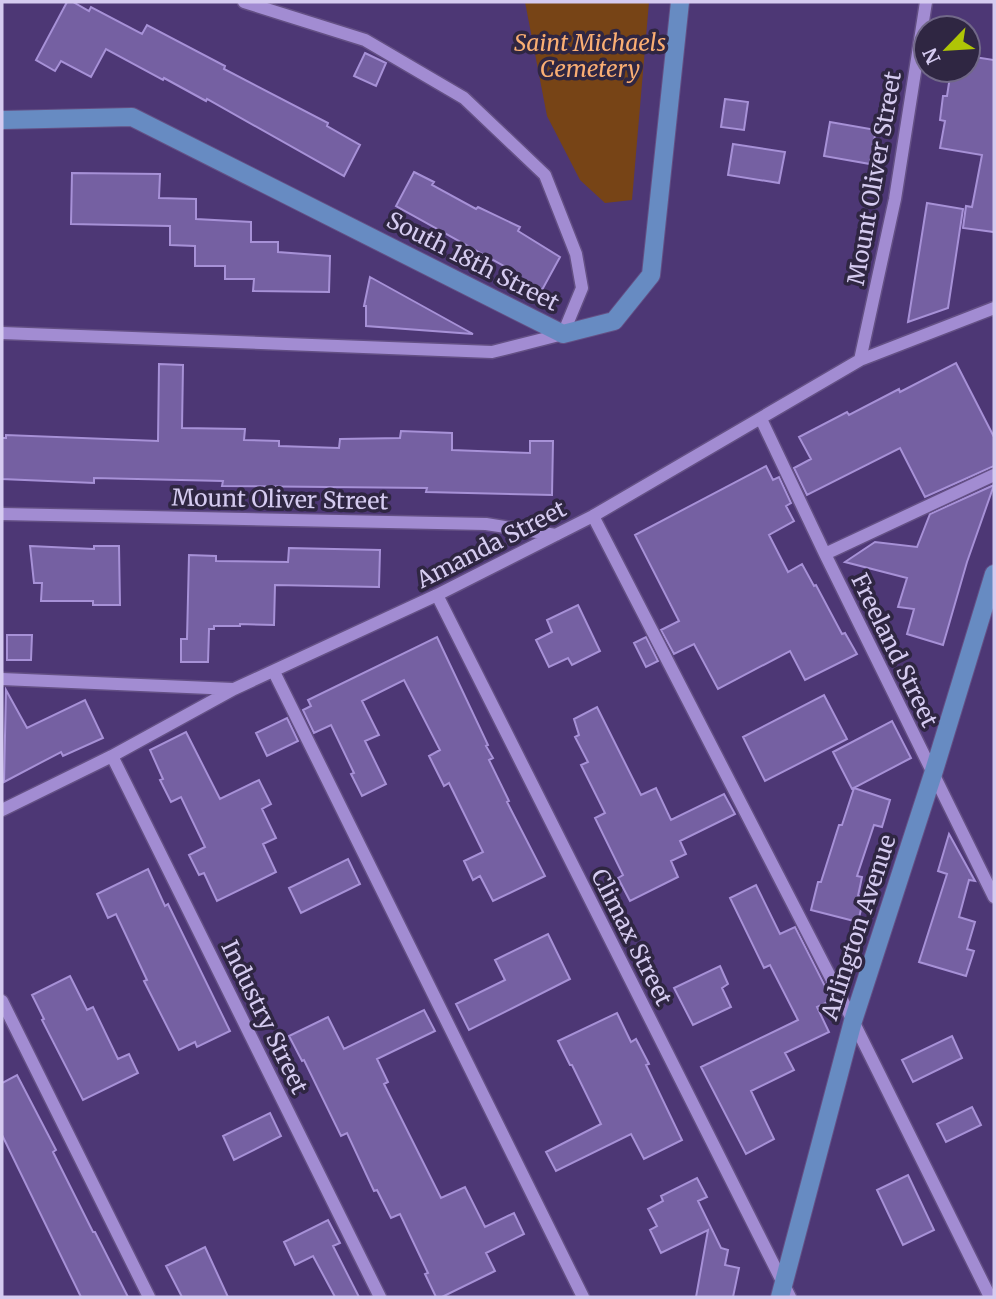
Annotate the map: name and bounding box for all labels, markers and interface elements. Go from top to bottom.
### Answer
north arrow [912,14,982,84]
park label: Saint Michaels Cemetery [514,28,666,83]
text: N [918,44,946,68]
street label: Mount Oliver Street [841,69,907,287]
street label: South 18th Street [382,205,564,317]
street label: Mount Oliver Street [171,483,389,515]
street label: Amanda Street [410,494,571,595]
street label: Freeland Street [845,568,945,732]
street label: Arlington Avenue [814,831,902,1024]
street label: Climax Street [585,864,679,1010]
street label: Industry Street [215,935,315,1099]

